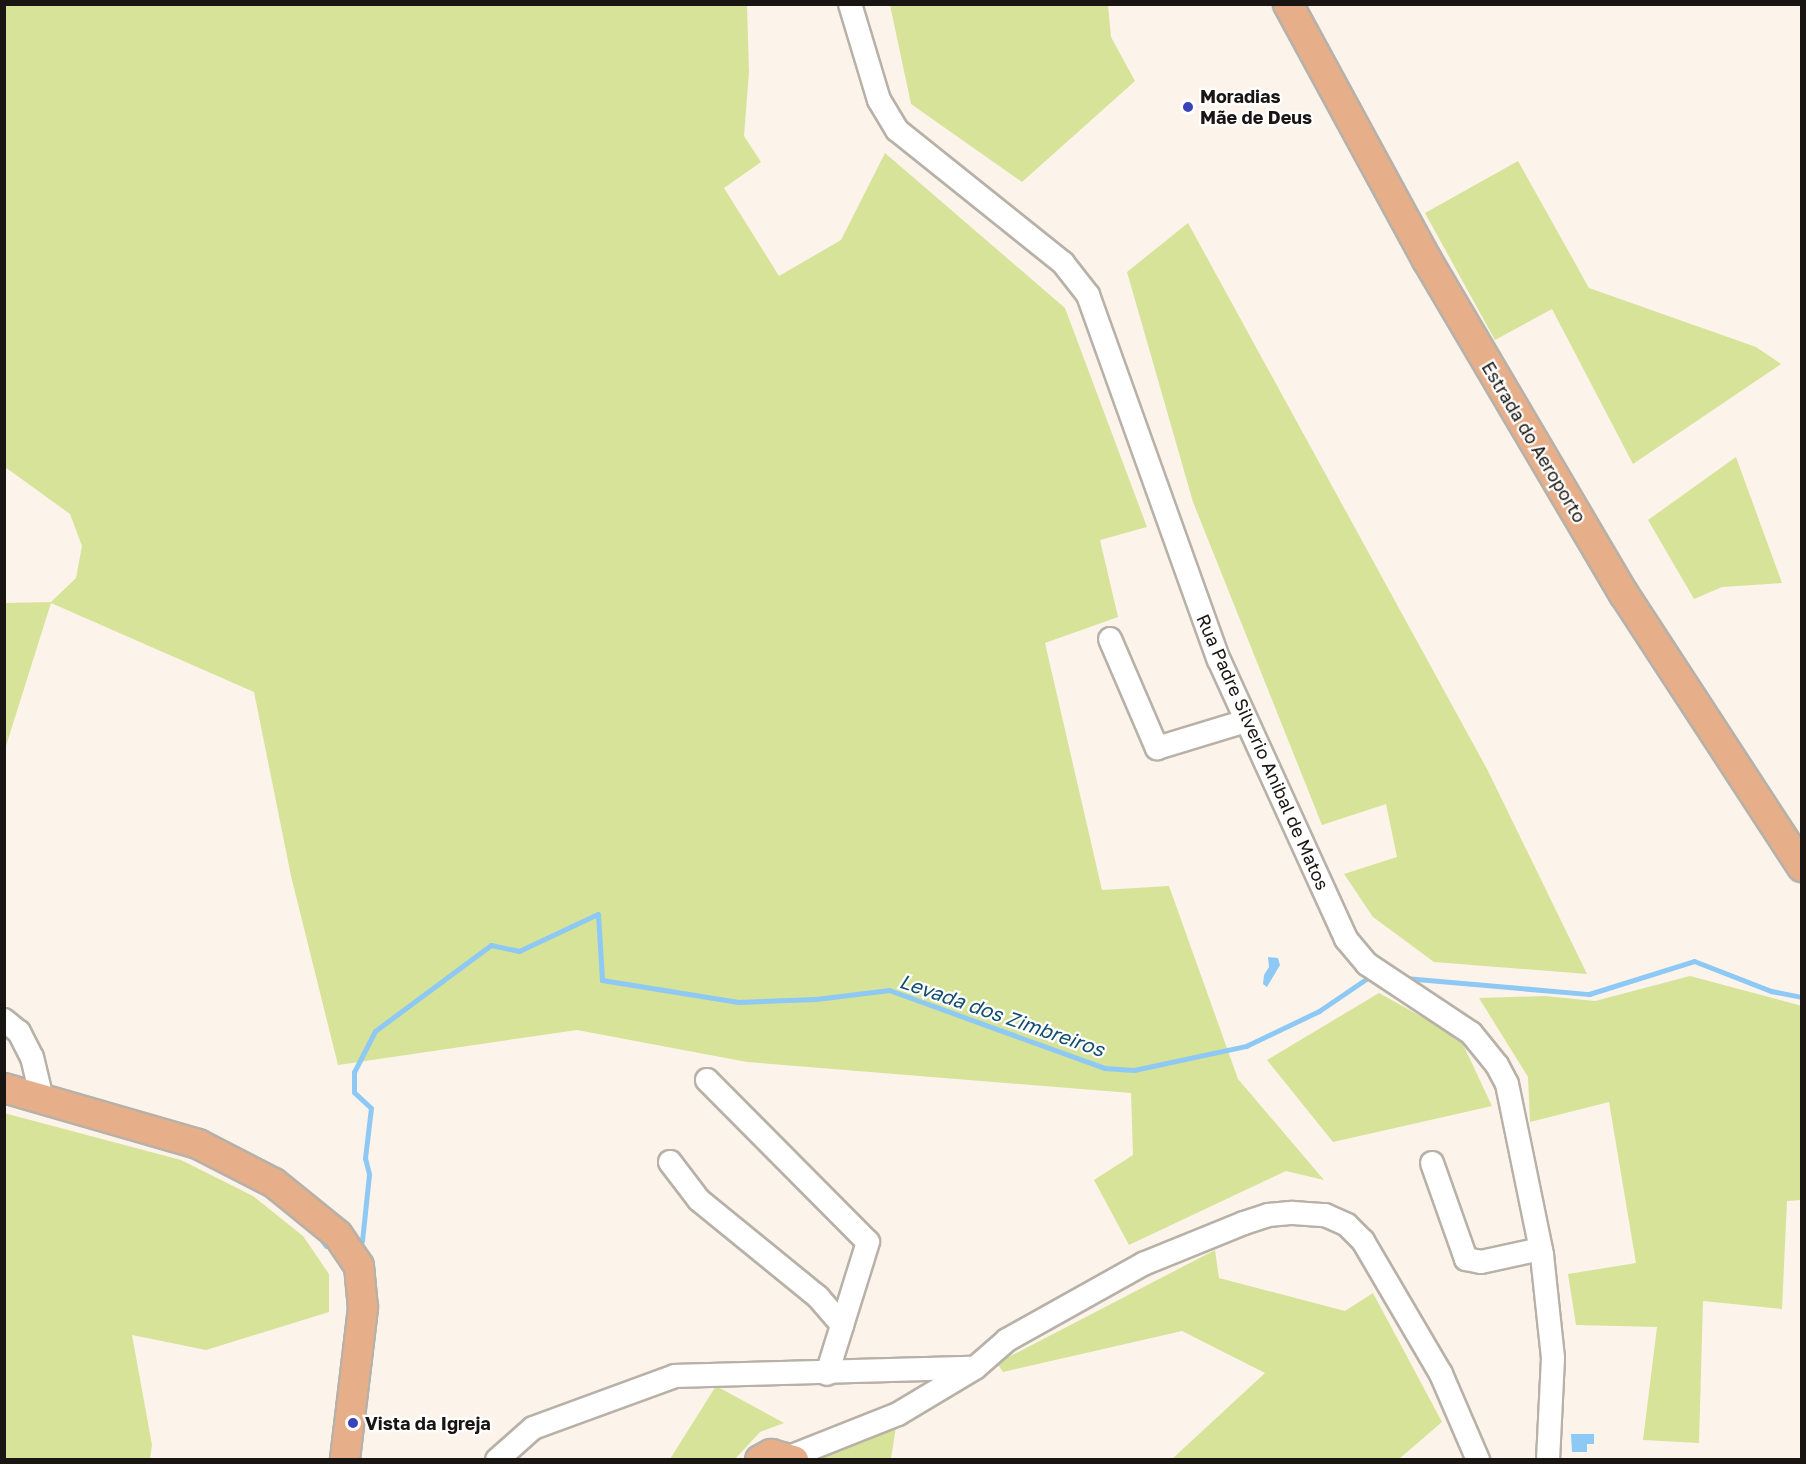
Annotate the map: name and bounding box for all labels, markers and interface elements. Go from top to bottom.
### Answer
place label: Moradias Mãe de Deus [1200,86,1312,128]
marker: Moradias Mãe de Deus [1181,100,1195,114]
street label: Estrada do Aeroporto [1477,358,1591,526]
street label: Rua Padre Silverio Anibal de Matos [1192,611,1334,893]
water label: Levada dos Zimbreiros [896,969,1108,1061]
place label: Vista da Igreja [365,1412,491,1434]
marker: Vista da Igreja [346,1416,360,1430]

